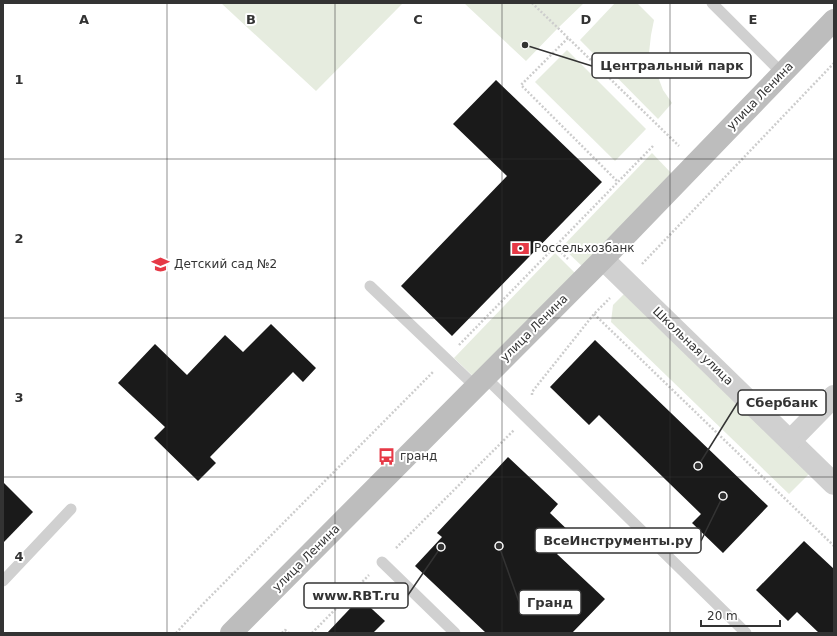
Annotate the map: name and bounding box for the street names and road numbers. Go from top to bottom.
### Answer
street label: улица Ленина [724,59,796,133]
street label: улица Ленина [498,292,570,364]
street label: Школьная улица [650,304,736,388]
street label: улица Ленина [270,522,342,594]

